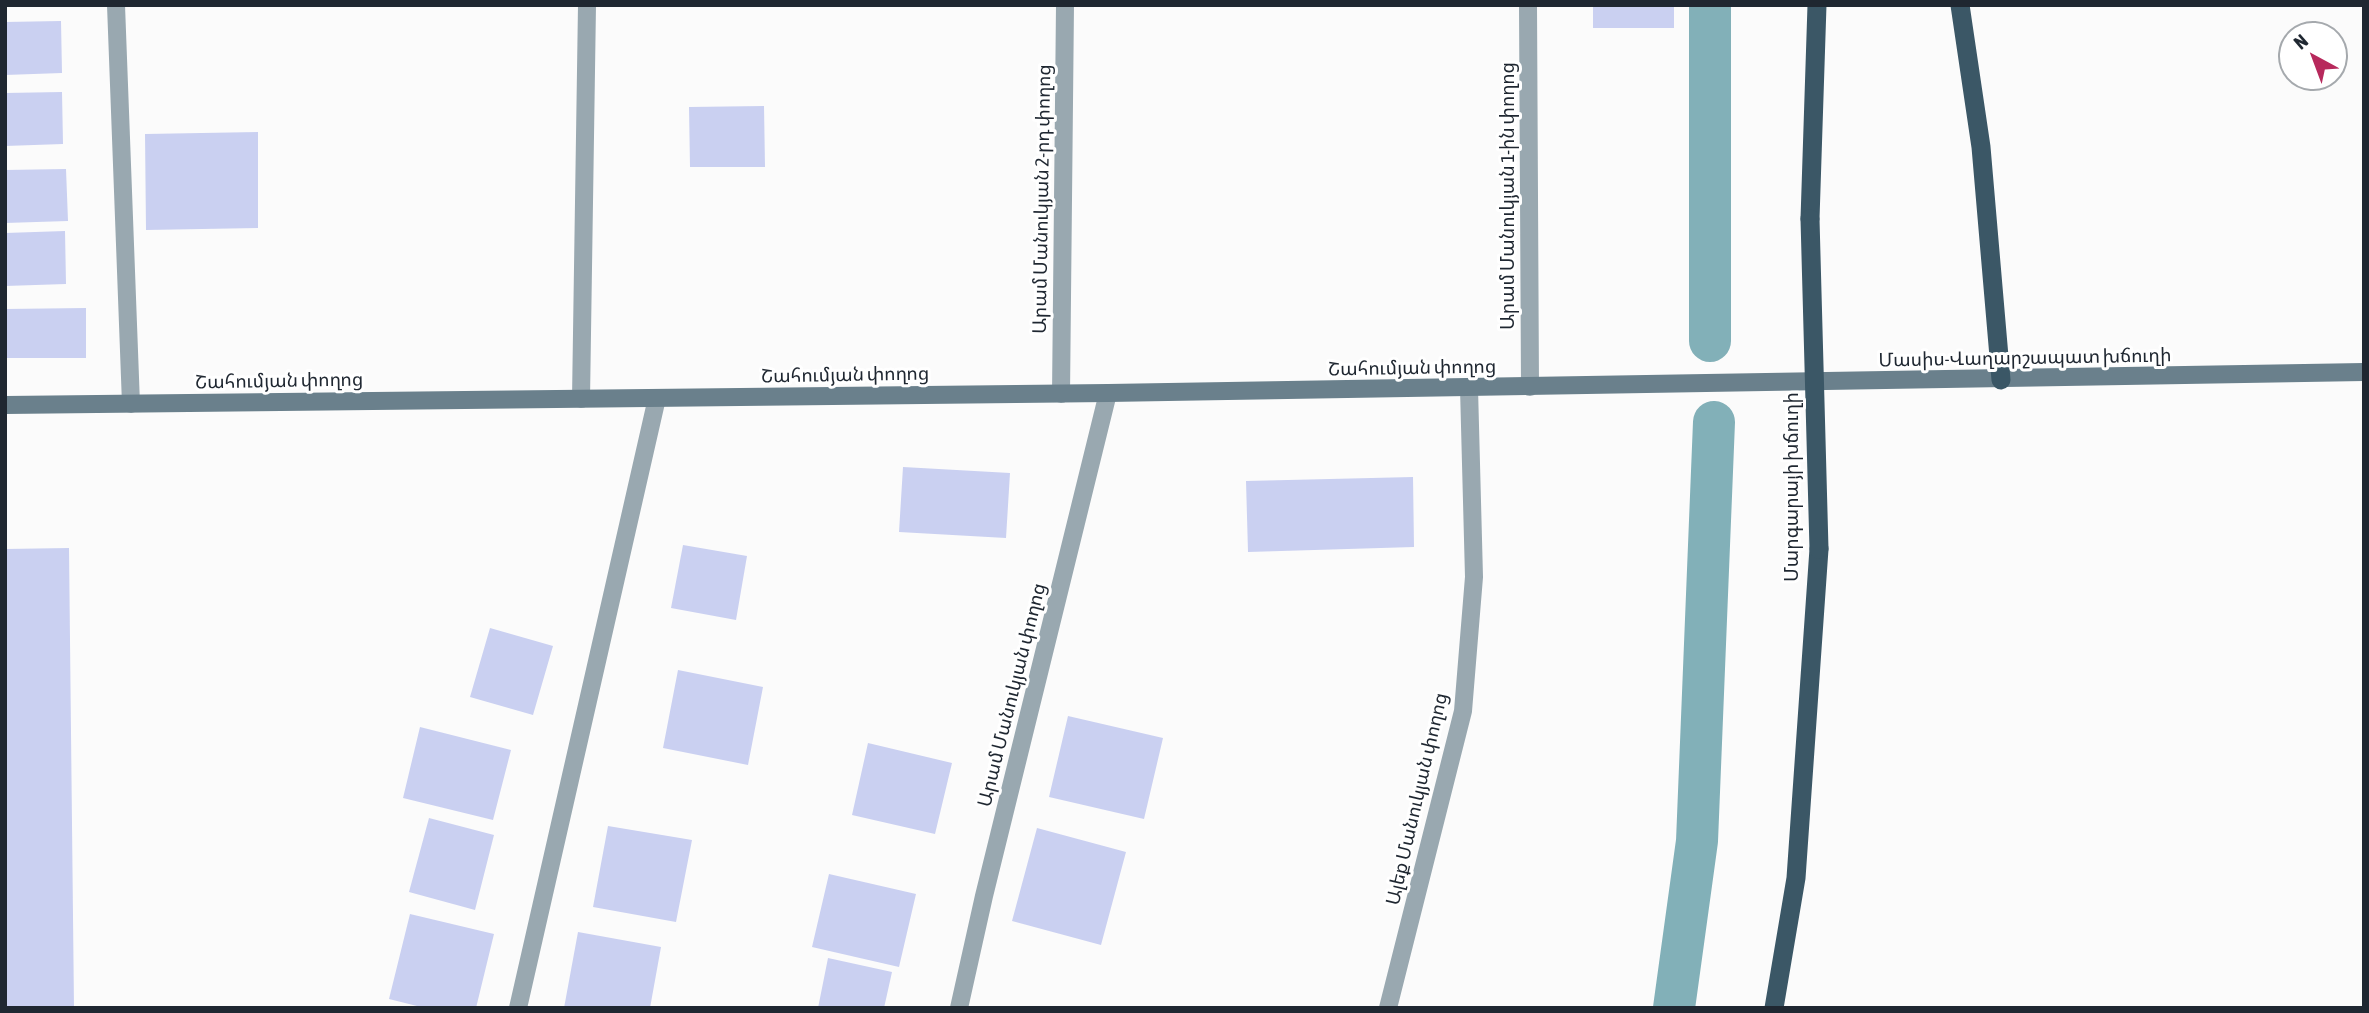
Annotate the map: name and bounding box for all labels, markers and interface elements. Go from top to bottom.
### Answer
north arrow [2278,21,2348,91]
text: N [2289,30,2312,54]
street label: Արամ Մանուկյան 1-ին փողոց [1497,62,1519,330]
street label: Արամ Մանուկյան 2-րդ փողոց [1028,64,1056,334]
street label: Մասիս-Վաղարշապատ խճուղի [1878,344,2172,372]
street label: Շահումյան փողոց [1328,355,1496,381]
street label: Շահումյան փողոց [761,362,929,388]
street label: Շահումյան փողոց [195,368,363,394]
street label: Մարգարայի խճուղի [1781,392,1803,582]
street label: Արամ Մանուկյան փողոց [973,581,1051,809]
street label: Ալեք Մանուկյան փողոց [1381,691,1453,907]

